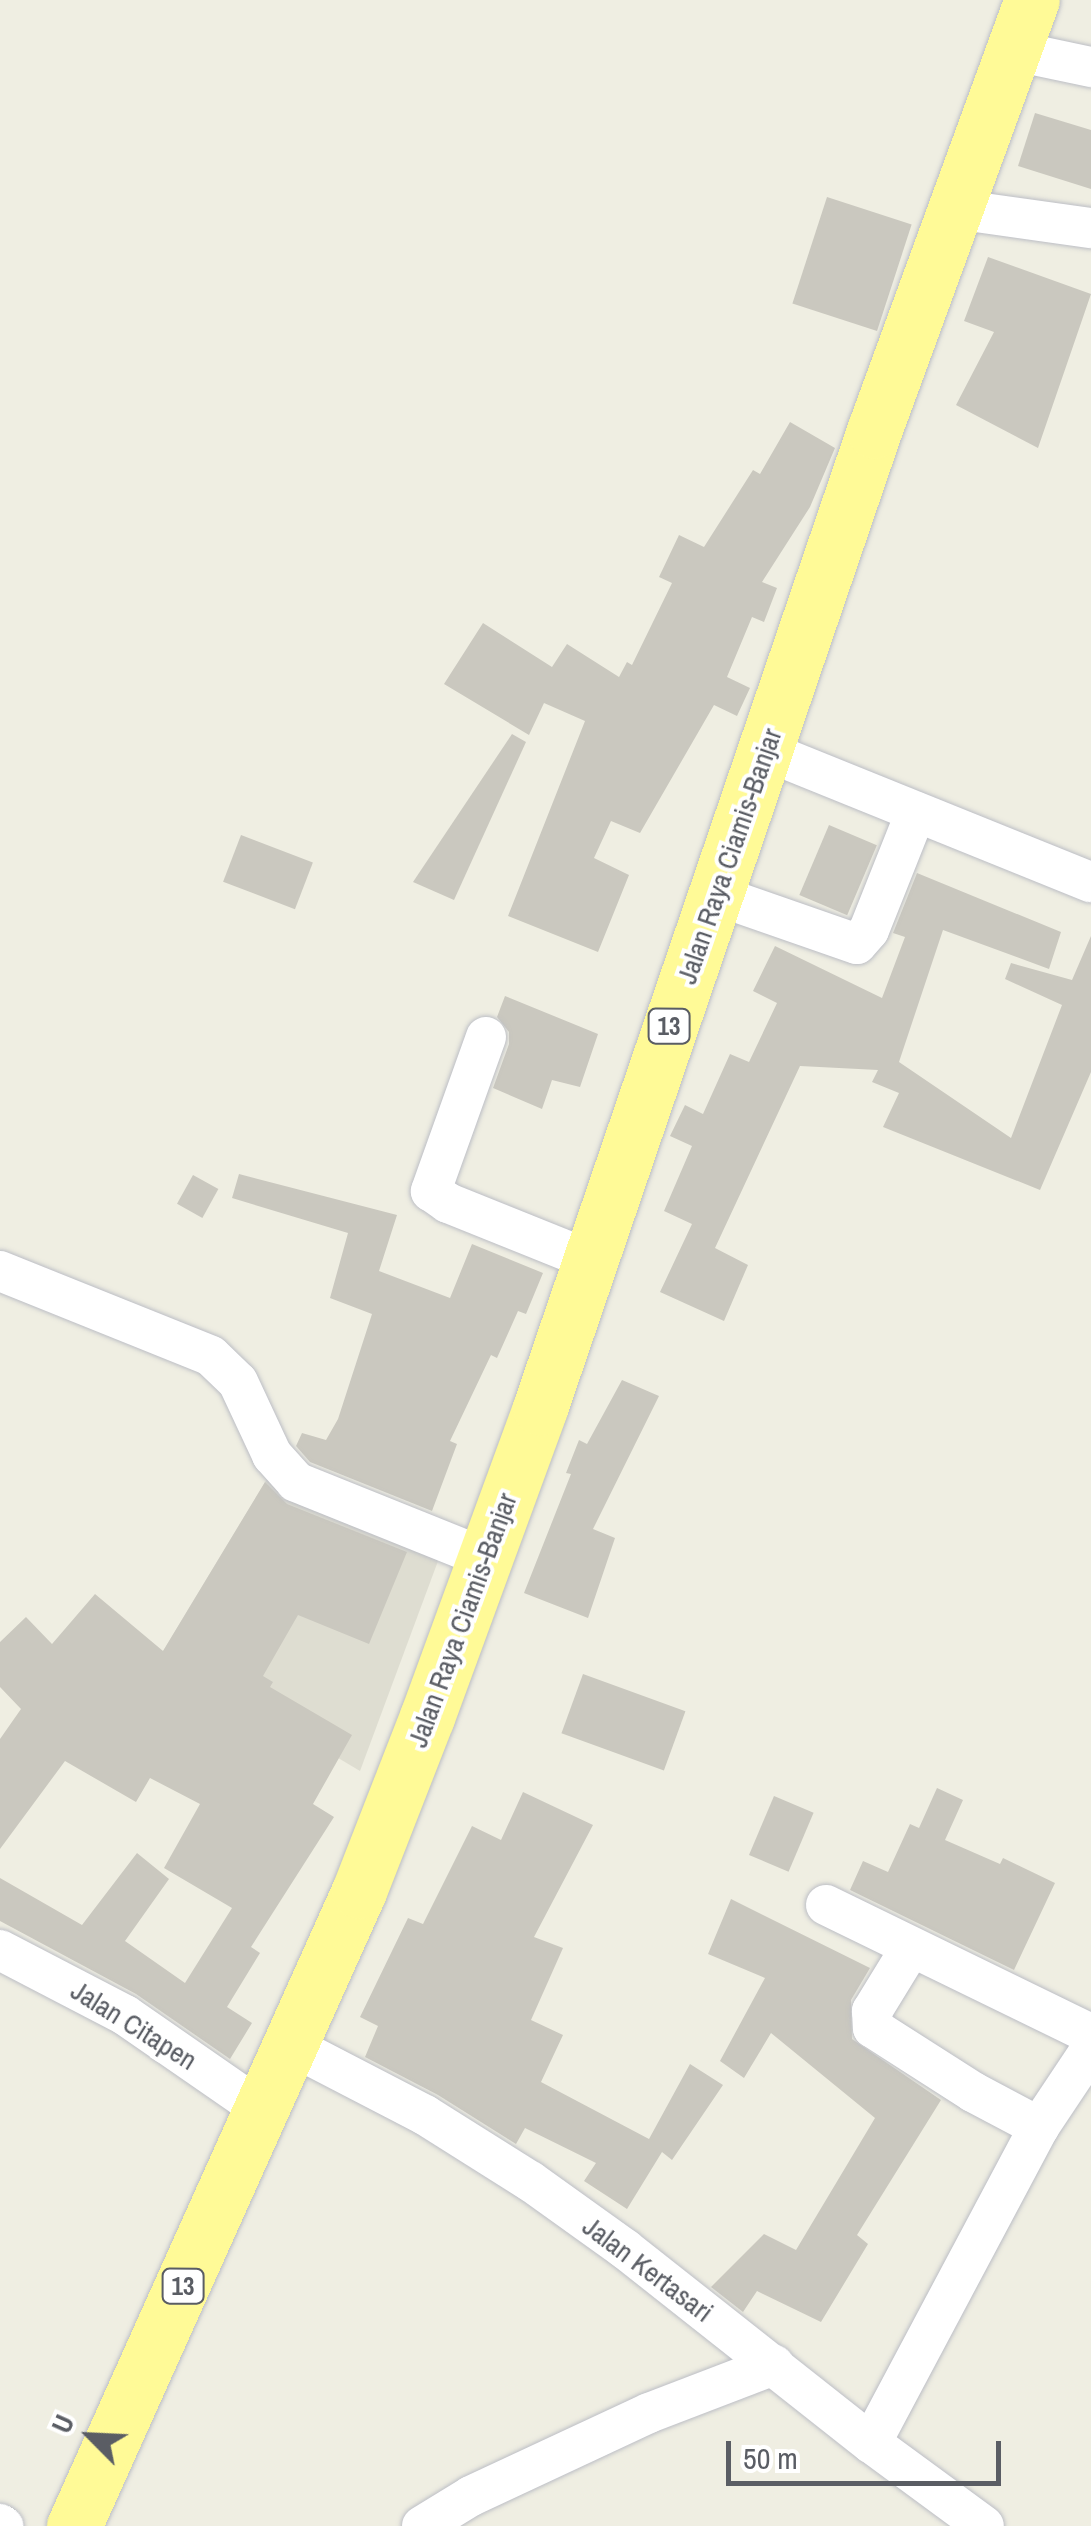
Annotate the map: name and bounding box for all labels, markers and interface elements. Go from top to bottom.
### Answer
street label: Jalan Raya Ciamis-Banjar [669,724,789,988]
road number: 13 [646,1006,692,1046]
street label: Jalan Raya Ciamis-Banjar [400,1488,524,1752]
street label: Jalan Citapen [65,1973,203,2077]
street label: Jalan Kertasari [576,2209,720,2329]
road number: 13 [160,2266,206,2306]
north arrow [40,2386,140,2486]
text: U [42,2409,83,2439]
scale bar [731,2421,1006,2483]
text: 50 m [743,2438,798,2478]

